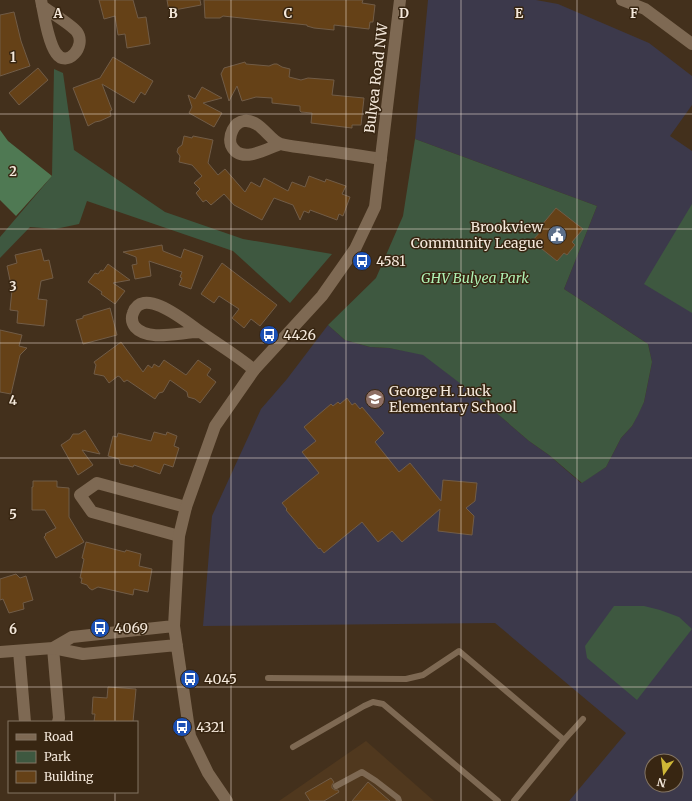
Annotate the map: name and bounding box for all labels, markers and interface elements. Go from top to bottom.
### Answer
text: A [52,5,63,22]
text: B [168,5,178,22]
text: C [284,5,293,22]
text: D [399,5,409,22]
text: E [515,5,524,22]
text: F [630,5,638,22]
street label: Bulyea Road NW [360,21,392,134]
text: 1 [10,49,16,66]
text: 2 [9,163,17,180]
place label: Brookview Community League [411,218,543,252]
public building icon: Brookview Community League [546,224,568,246]
bus stop icon: 4581 [351,250,373,272]
place label: 4581 [376,252,406,270]
park label: GHV Bulyea Park [421,269,529,287]
text: 3 [9,278,17,295]
bus stop icon: 4426 [258,324,280,346]
place label: 4426 [283,326,316,344]
place label: George H. Luck Elementary School [389,382,517,416]
school or university icon: George H. Luck Elementary School [364,388,386,410]
text: 4 [9,392,18,409]
text: 5 [9,506,17,523]
bus stop icon: 4069 [89,617,111,639]
place label: 4069 [114,619,148,637]
text: 6 [9,621,17,638]
bus stop icon: 4045 [179,668,201,690]
place label: 4045 [204,670,237,688]
bus stop icon: 4321 [171,716,193,738]
place label: 4321 [196,718,225,736]
legend [8,721,138,793]
text: Road [44,729,73,744]
text: Park [44,749,71,764]
north arrow [644,753,684,793]
text: Building [44,769,94,784]
text: N [655,775,667,791]

